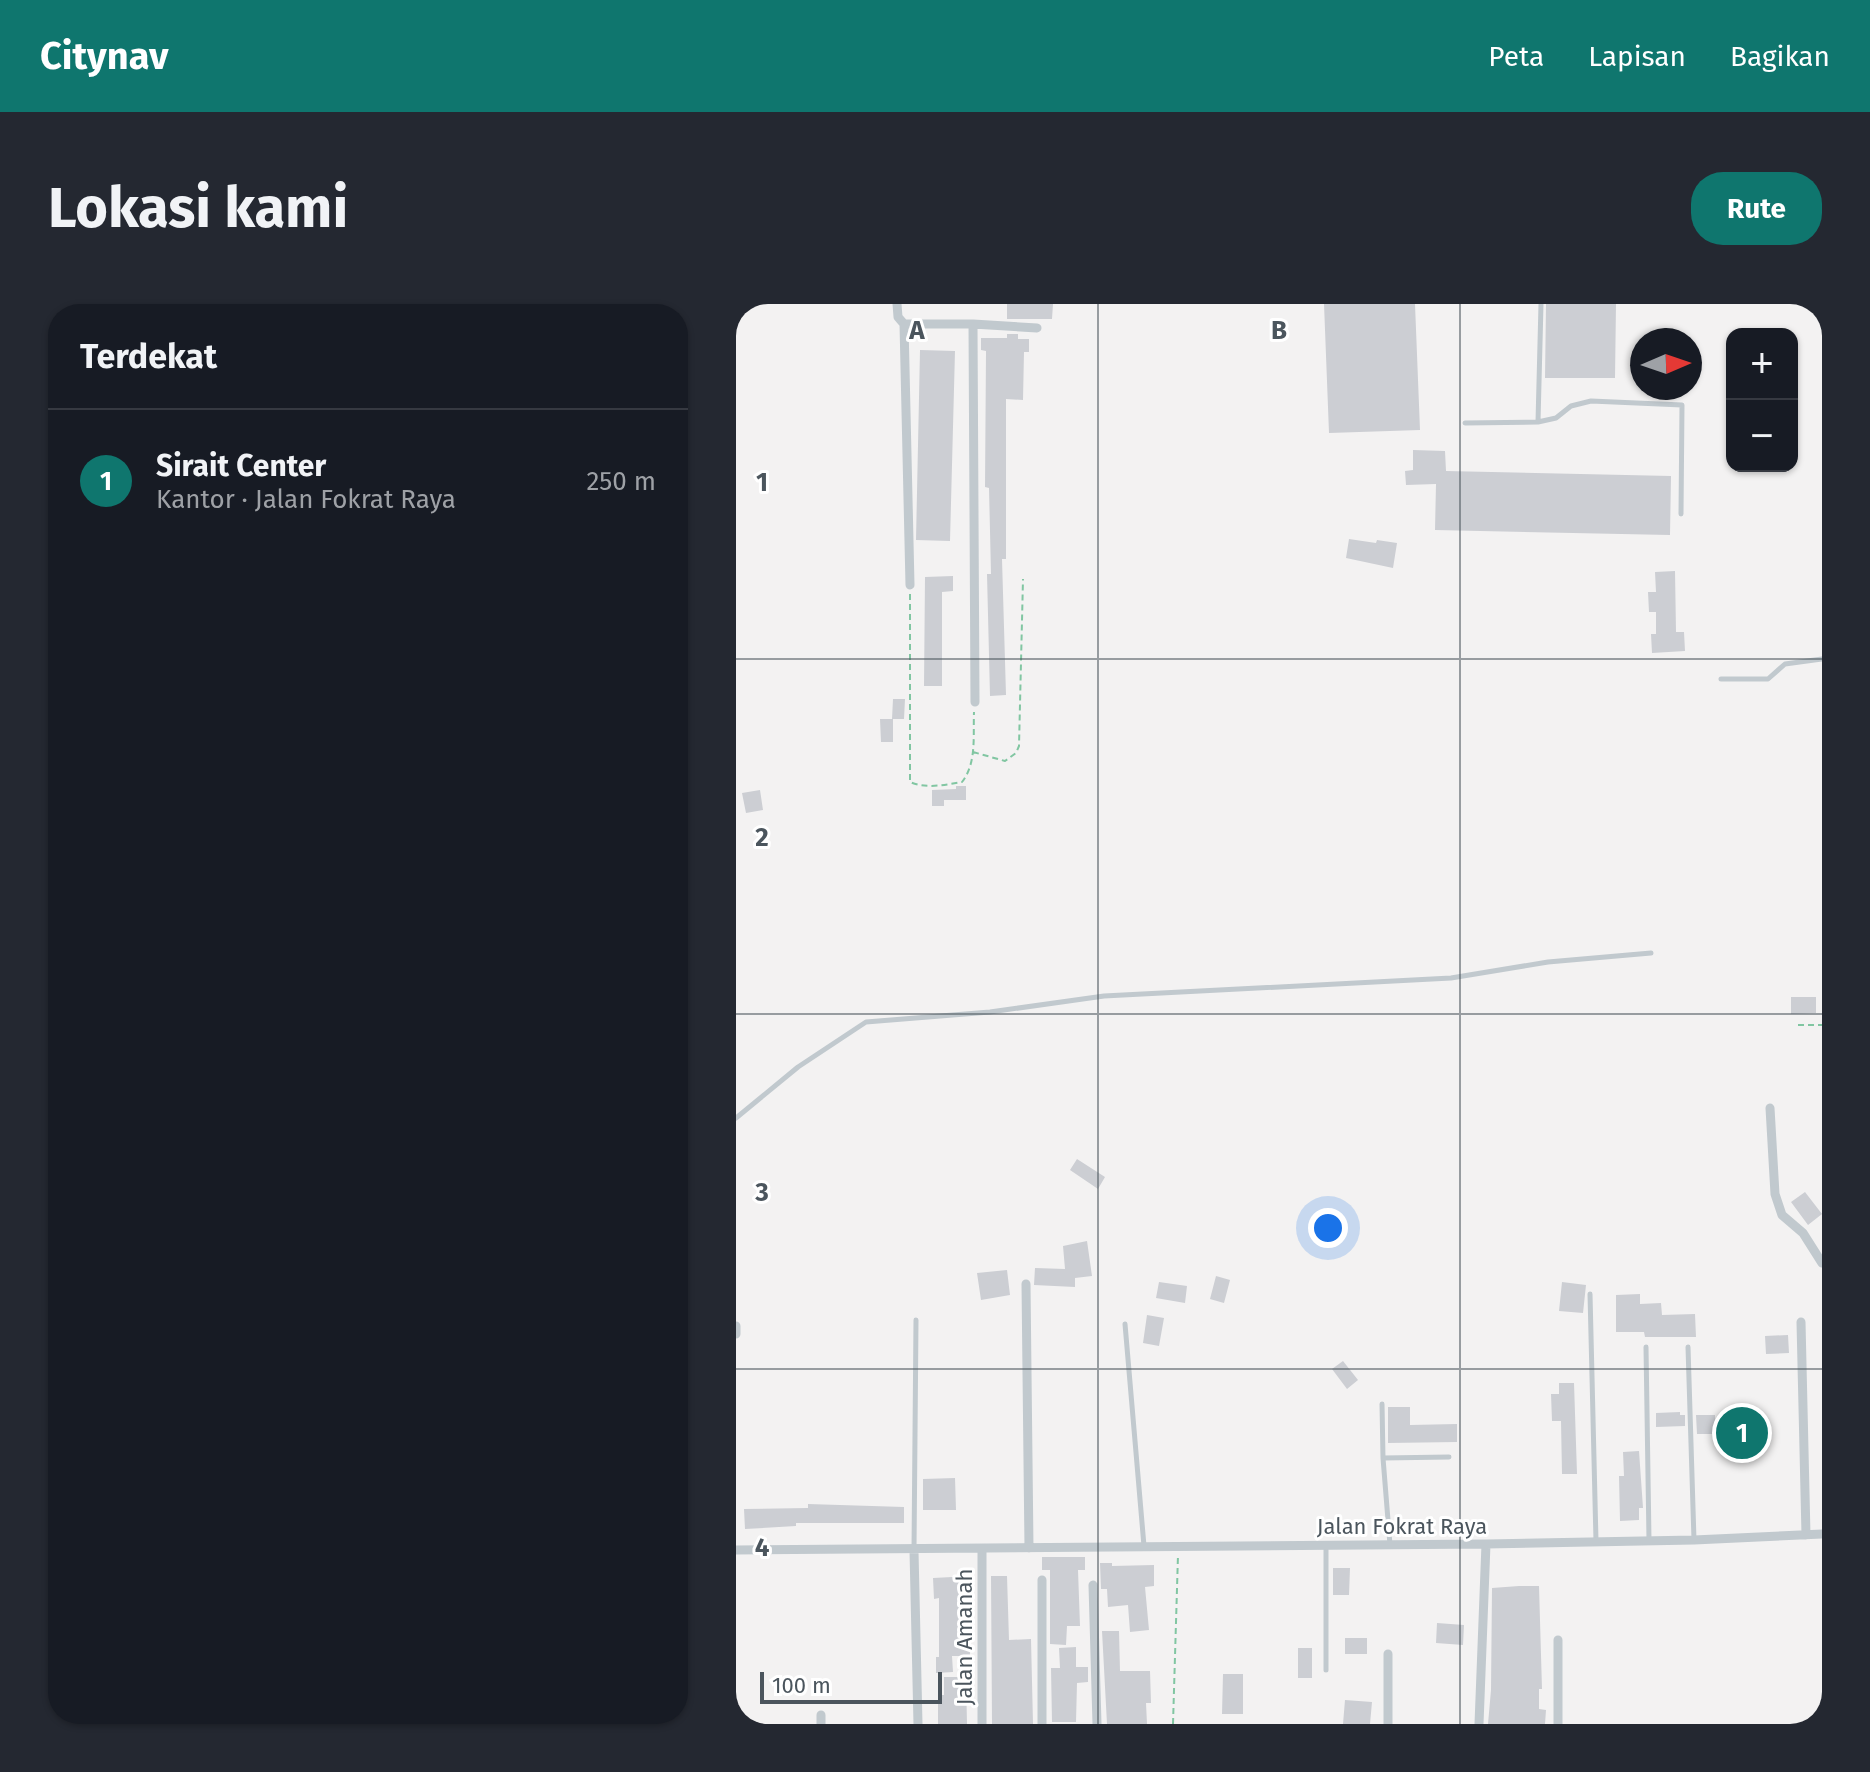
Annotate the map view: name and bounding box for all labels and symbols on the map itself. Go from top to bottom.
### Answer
text: A [908,315,925,346]
text: B [1271,315,1287,346]
north arrow [1630,328,1702,400]
text: 1 [756,467,768,498]
text: 2 [755,822,769,853]
text: 3 [754,1177,769,1208]
your location [1308,1208,1348,1248]
pin: 1 [1716,1403,1768,1463]
street label: Jalan Fokrat Raya [1317,1513,1487,1540]
text: 4 [755,1532,770,1563]
street label: Jalan Amanah [951,1569,978,1705]
scale bar [760,1668,942,1704]

